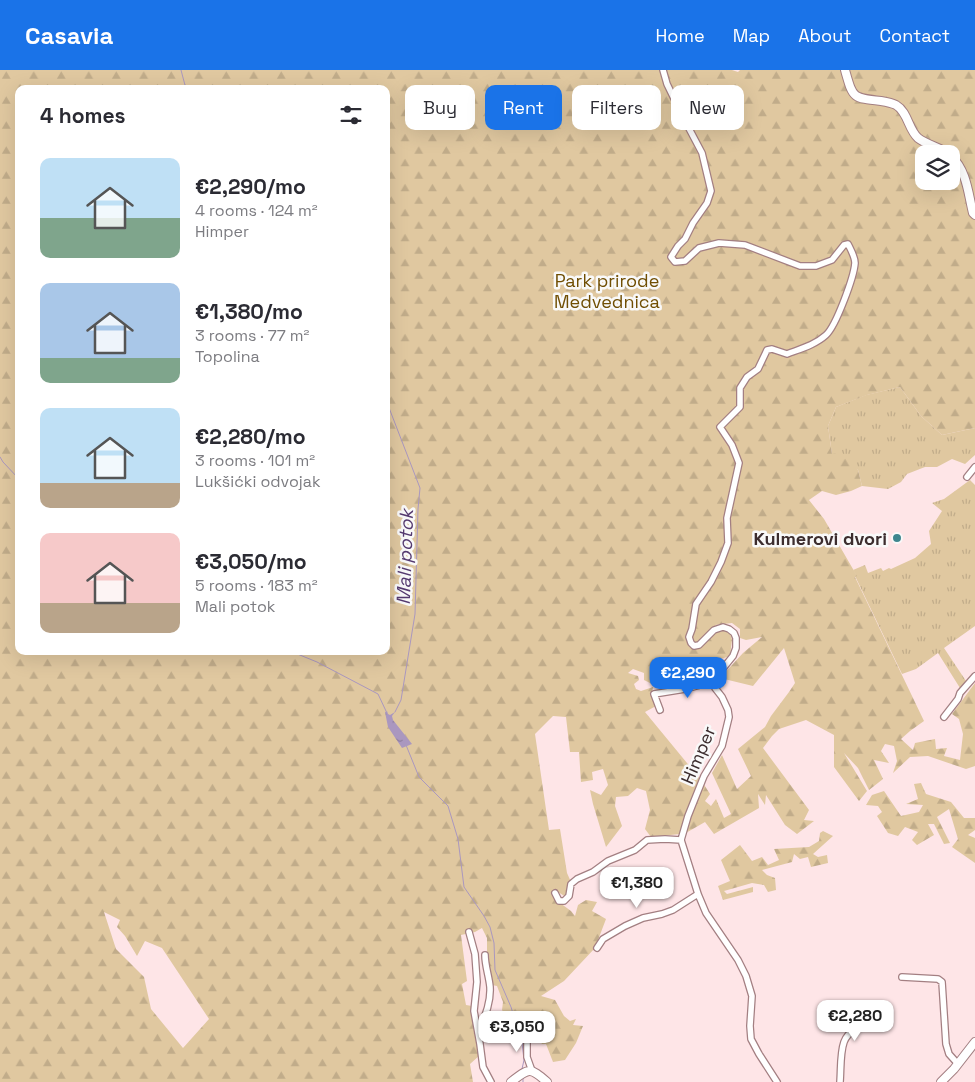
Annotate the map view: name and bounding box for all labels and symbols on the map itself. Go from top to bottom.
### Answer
park label: Park prirode Medvednica [554,269,660,313]
water label: Mali potok [391,506,419,605]
place label: Kulmerovi dvori [753,527,887,550]
marker: Kulmerovi dvori [891,532,903,544]
pin: €2,290 [647,656,729,699]
street label: Himper [676,722,721,787]
pin: €1,380 [596,866,678,909]
pin: €2,280 [814,1000,896,1042]
pin: €3,050 [476,1010,558,1053]

